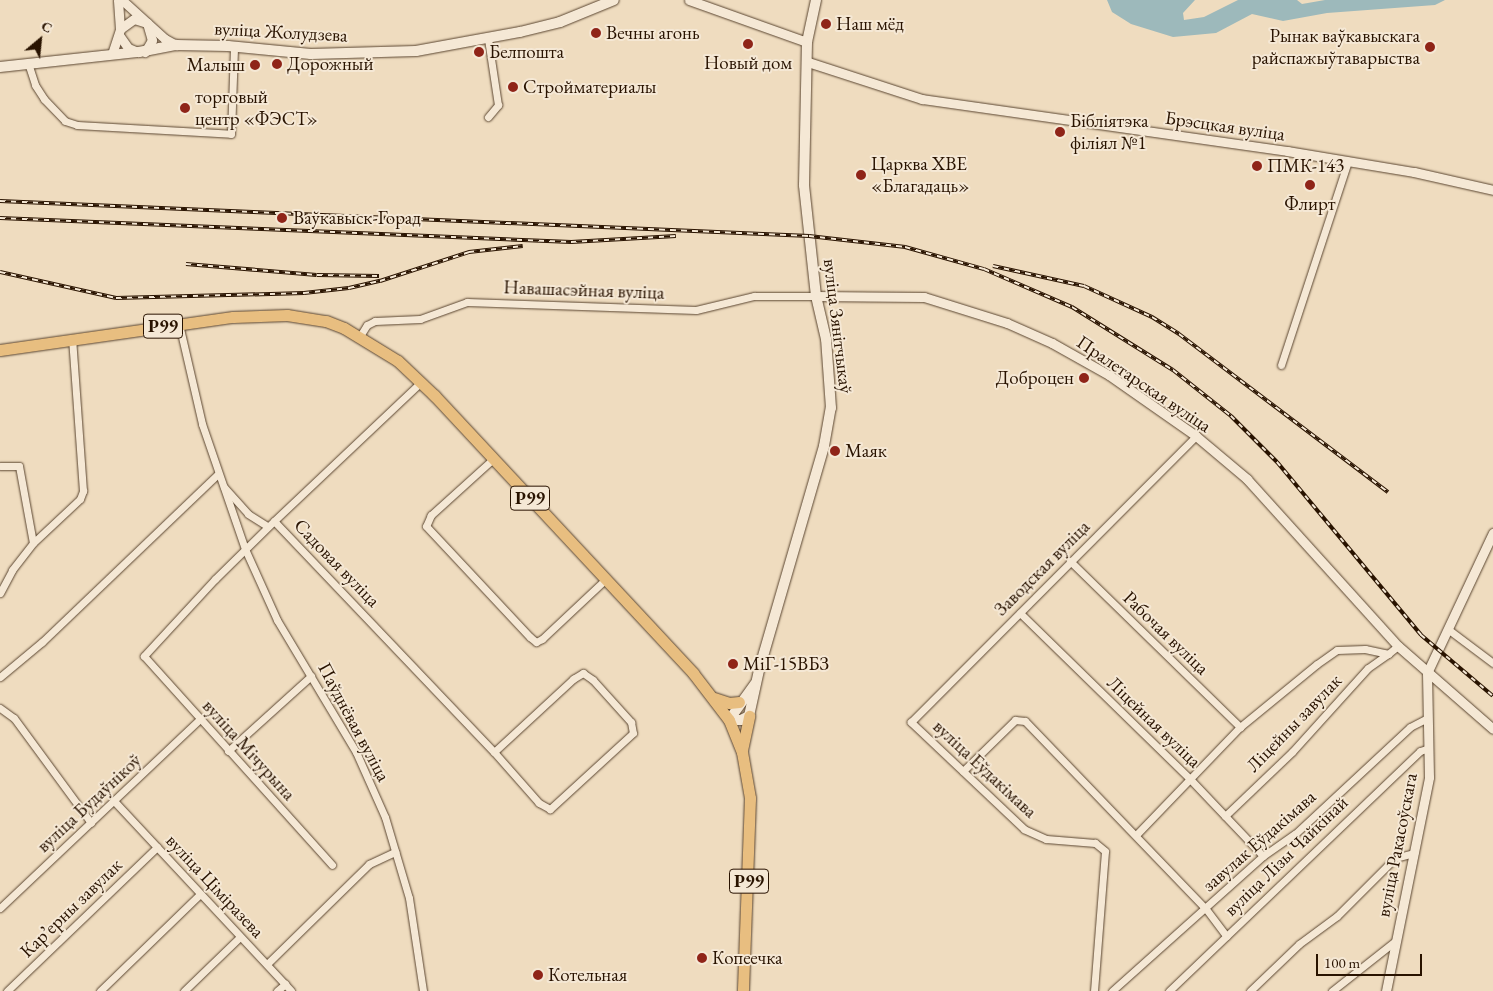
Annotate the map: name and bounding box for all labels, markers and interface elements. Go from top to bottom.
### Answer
place label: Наш мёд [836,13,904,35]
north arrow [15,15,65,65]
text: С [38,16,56,37]
street label: вуліца Жолудзева [214,17,348,47]
marker: Наш мёд [820,18,832,30]
place label: Вечны агонь [606,22,700,44]
place label: Рынак ваўкавыскага райспажыўтаварыства [1252,25,1420,69]
marker: Вечны агонь [590,27,602,39]
marker: Новый дом [742,38,754,50]
place label: Белпошта [489,41,564,63]
marker: Рынак ваўкавыскага райспажыўтаварыства [1424,41,1436,53]
marker: Белпошта [473,46,485,58]
place label: Новый дом [704,52,792,74]
place label: Дорожный [287,53,373,75]
place label: Малыш [187,54,245,76]
marker: Дорожный [271,58,283,70]
marker: Малыш [249,59,261,71]
place label: Стройматериалы [523,76,656,98]
marker: Стройматериалы [507,81,519,93]
place label: торговый центр «ФЭСТ» [195,86,318,130]
marker: торговый центр «ФЭСТ» [179,102,191,114]
street label: Брэсцкая вуліца [1163,106,1287,146]
place label: Бібліятэка філіял №1 [1070,110,1149,154]
marker: Бібліятэка філіял №1 [1054,126,1066,138]
place label: Царква ХВЕ «Благадаць» [871,153,969,197]
place label: ПМК-143 [1267,155,1344,177]
marker: ПМК-143 [1251,160,1263,172]
marker: Царква ХВЕ «Благадаць» [855,169,867,181]
marker: Флирт [1304,179,1316,191]
place label: Флирт [1284,193,1336,215]
place label: Ваўкавыск-Горад [293,207,421,229]
marker: Ваўкавыск-Горад [275,211,289,225]
street label: вуліца Зянітчыкаў [818,257,858,395]
street label: Навашасэйная вуліца [503,276,665,304]
road number: Р99 [143,310,183,342]
street label: Пралетарская вуліца [1072,331,1216,437]
place label: Доброцен [996,367,1074,389]
marker: Доброцен [1078,372,1090,384]
place label: Маяк [845,440,887,462]
marker: Маяк [829,445,841,457]
road number: Р99 [510,482,550,514]
street label: Садовая вуліца [289,514,385,612]
street label: Заводская вуліца [989,515,1095,621]
street label: Рабочая вуліца [1118,586,1214,680]
place label: МіГ-15ВБЗ [743,653,829,675]
marker: МіГ-15ВБЗ [727,658,739,670]
street label: Паўднёвая вуліца [313,659,395,785]
street label: Ліцейны завулак [1242,669,1346,777]
street label: Ліцейная вуліца [1102,671,1206,773]
street label: вуліца Мічурына [198,695,300,805]
street label: вуліца Еўдакімава [928,715,1042,823]
street label: вуліца Будаўнікоў [32,749,146,857]
street label: вуліца Ракасоўскага [1372,771,1422,919]
street label: завулак Еўдакімава [1198,785,1320,897]
street label: вуліца Лізы Чайкінай [1219,791,1353,921]
street label: вуліца Ціміразева [161,829,269,943]
street label: Карʼерны завулак [15,854,127,962]
road number: Р99 [729,866,769,896]
scale bar [1318,944,1424,976]
place label: Копеечка [712,947,783,969]
marker: Копеечка [696,952,708,964]
text: 100 m [1324,953,1360,972]
place label: Котельная [548,964,627,986]
marker: Котельная [532,969,544,981]

